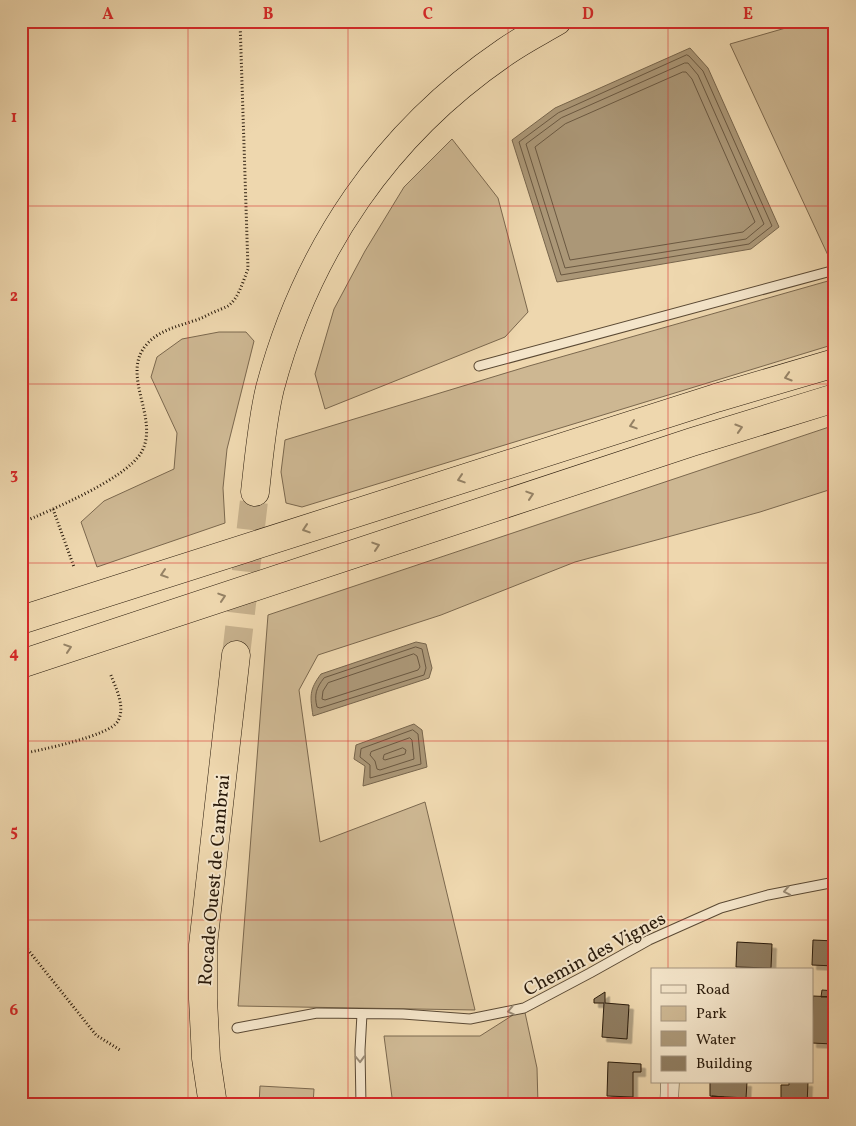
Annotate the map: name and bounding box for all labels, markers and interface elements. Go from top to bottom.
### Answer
text: A [102,4,114,26]
text: B [263,4,274,26]
text: C [423,4,433,26]
text: D [582,4,594,26]
text: E [743,4,753,26]
text: 1 [11,107,17,129]
text: 2 [10,286,18,308]
one-way arrow [784,371,793,381]
one-way arrow [629,419,638,429]
one-way arrow [734,423,742,433]
text: 3 [10,464,18,486]
one-way arrow [458,474,466,484]
one-way arrow [526,491,534,501]
one-way arrow [303,523,311,533]
one-way arrow [371,542,380,552]
one-way arrow [160,568,168,578]
one-way arrow [217,593,225,603]
text: 4 [9,643,19,665]
one-way arrow [63,644,71,654]
street label: Rocade Ouest de Cambrai [193,773,237,987]
text: 5 [10,821,18,843]
one-way arrow [783,885,791,896]
street label: Chemin des Vignes [519,906,671,1003]
legend [651,968,814,1084]
text: Road [696,980,730,1001]
text: 6 [10,1000,19,1022]
text: Park [696,1004,727,1025]
one-way arrow [506,1005,515,1015]
text: Water [696,1030,736,1051]
text: Building [696,1054,753,1075]
one-way arrow [355,1056,365,1064]

